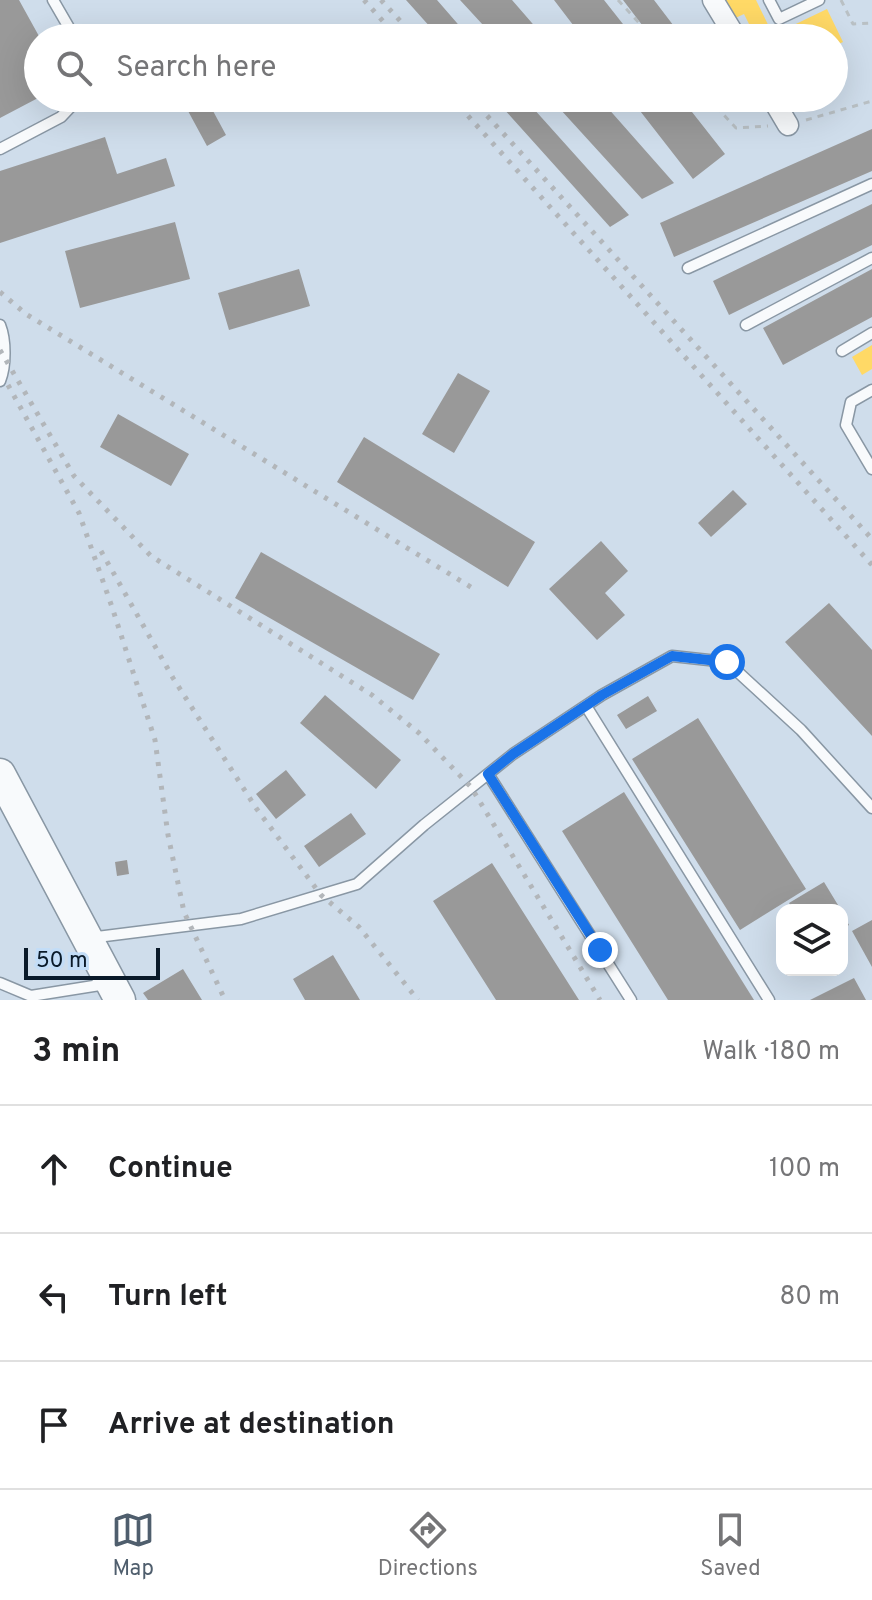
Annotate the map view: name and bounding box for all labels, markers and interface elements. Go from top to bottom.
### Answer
search box [24,24,848,112]
icon: search [52,46,96,90]
text: Search here [116,50,276,87]
route start [709,644,745,680]
map controls [776,904,848,976]
button: layers [776,904,848,976]
route end [582,932,618,968]
scale bar [24,944,160,980]
text: 50 m [36,948,88,975]
text: 3 min [32,1031,120,1074]
text: Walk · 180 m [702,1036,840,1069]
icon: ahead [32,1147,76,1191]
text: Continue [108,1151,233,1188]
text: 100 m [769,1153,840,1186]
icon: left [32,1275,76,1319]
text: Turn left [108,1279,228,1316]
text: 80 m [780,1281,840,1314]
icon: arrive [32,1403,76,1447]
text: Arrive at destination [108,1407,394,1444]
tab: Map [111,1508,155,1583]
tab: Directions [378,1508,478,1583]
tab: Saved [700,1508,761,1583]

